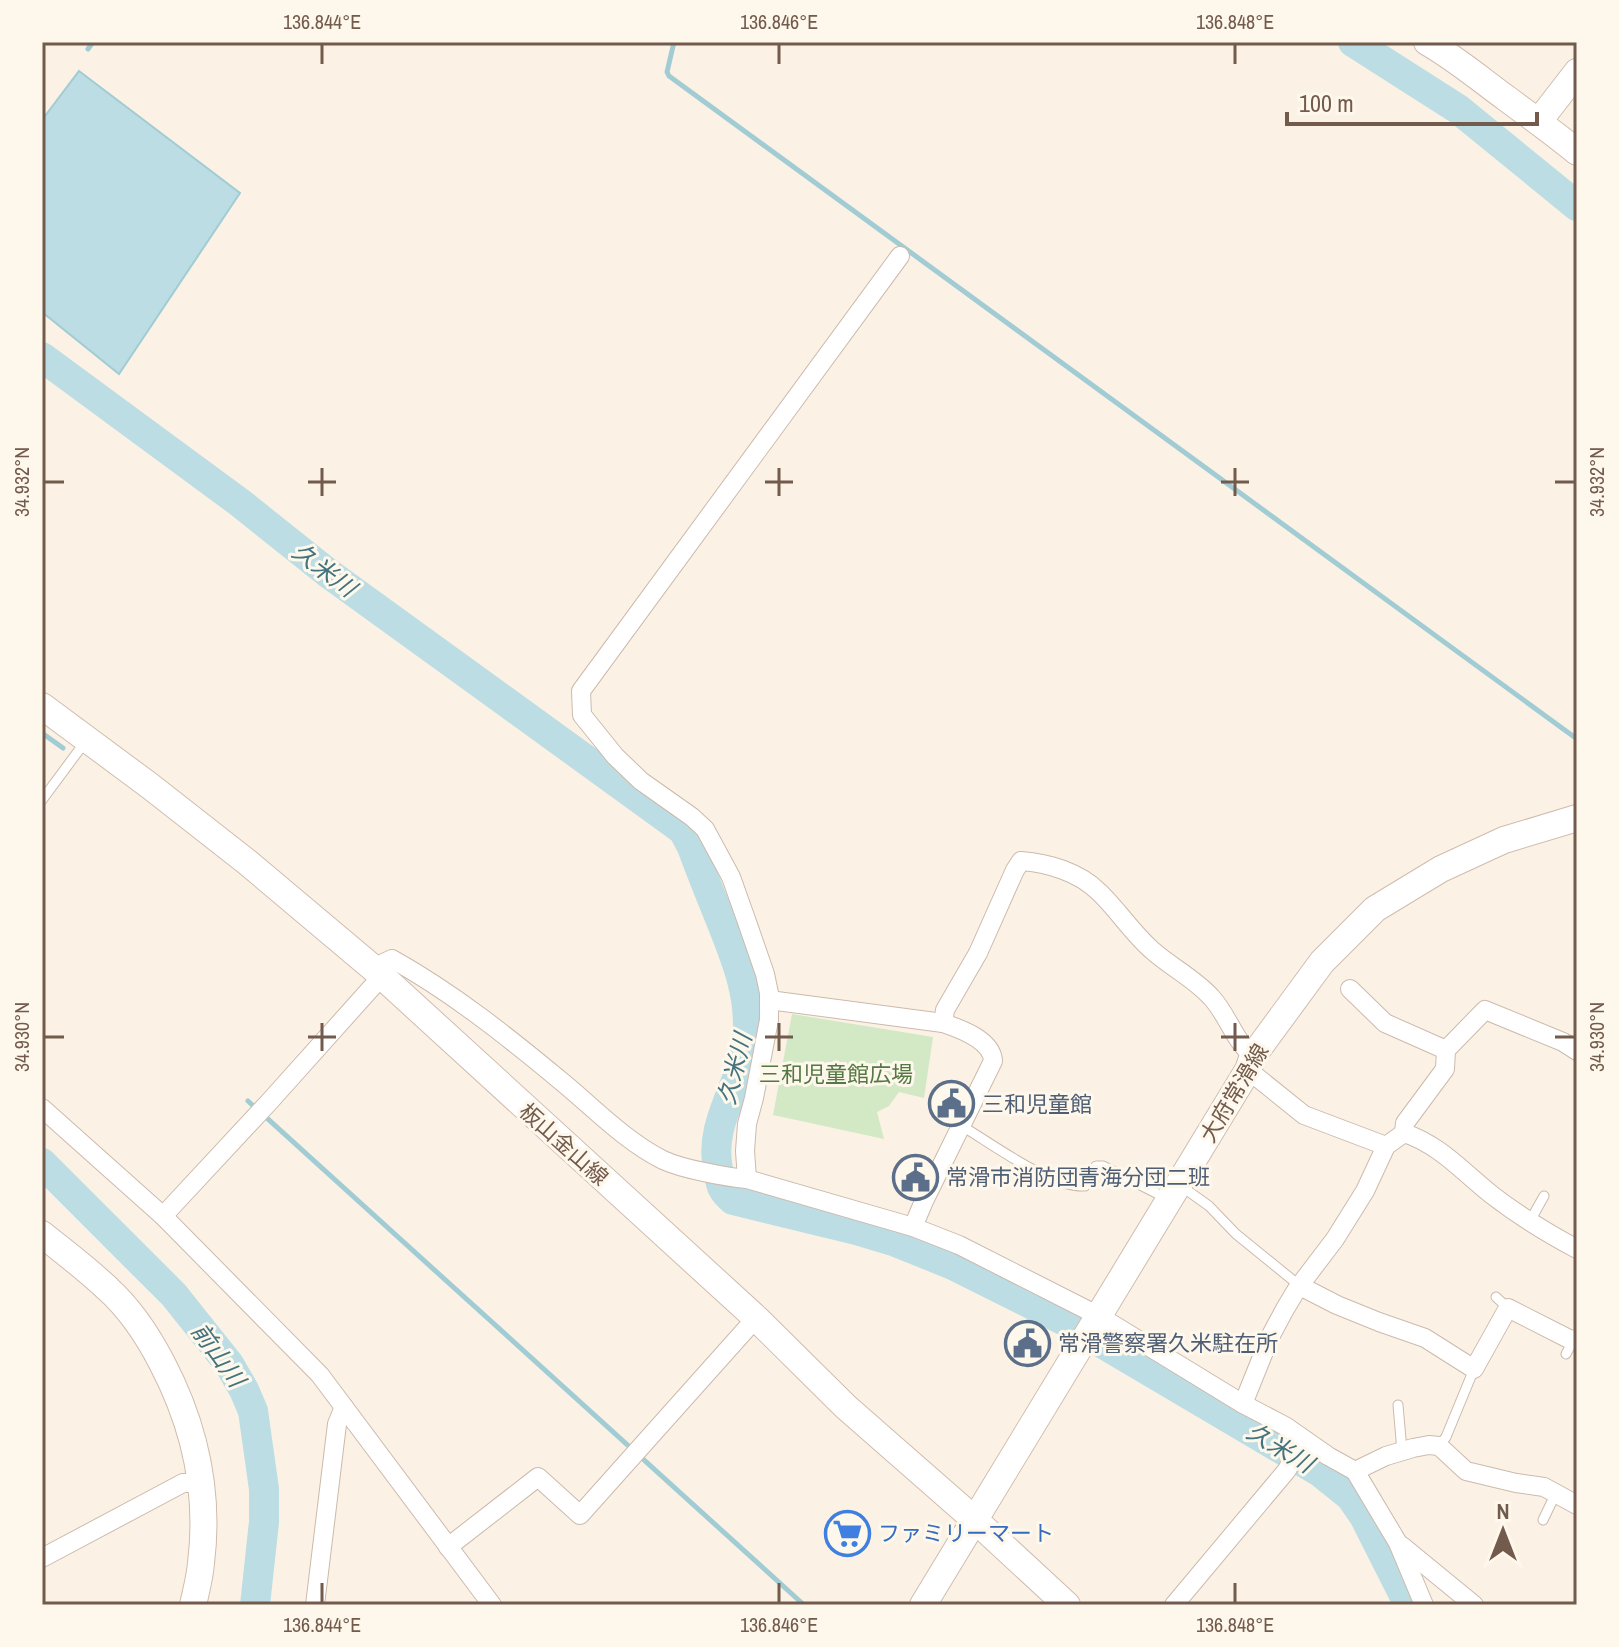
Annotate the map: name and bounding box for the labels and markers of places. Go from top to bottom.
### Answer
public building icon: 三和児童館 [927,1080,975,1128]
place label: 三和児童館 [982,1089,1092,1119]
public building icon: 常滑市消防団青海分団二班 [891,1153,939,1201]
place label: 常滑市消防団青海分団二班 [946,1162,1210,1192]
public building icon: 常滑警察署久米駐在所 [1003,1319,1051,1367]
place label: 常滑警察署久米駐在所 [1058,1328,1278,1358]
supermarket icon: ファミリーマート [823,1509,871,1557]
place label: ファミリーマート [878,1518,1054,1548]

